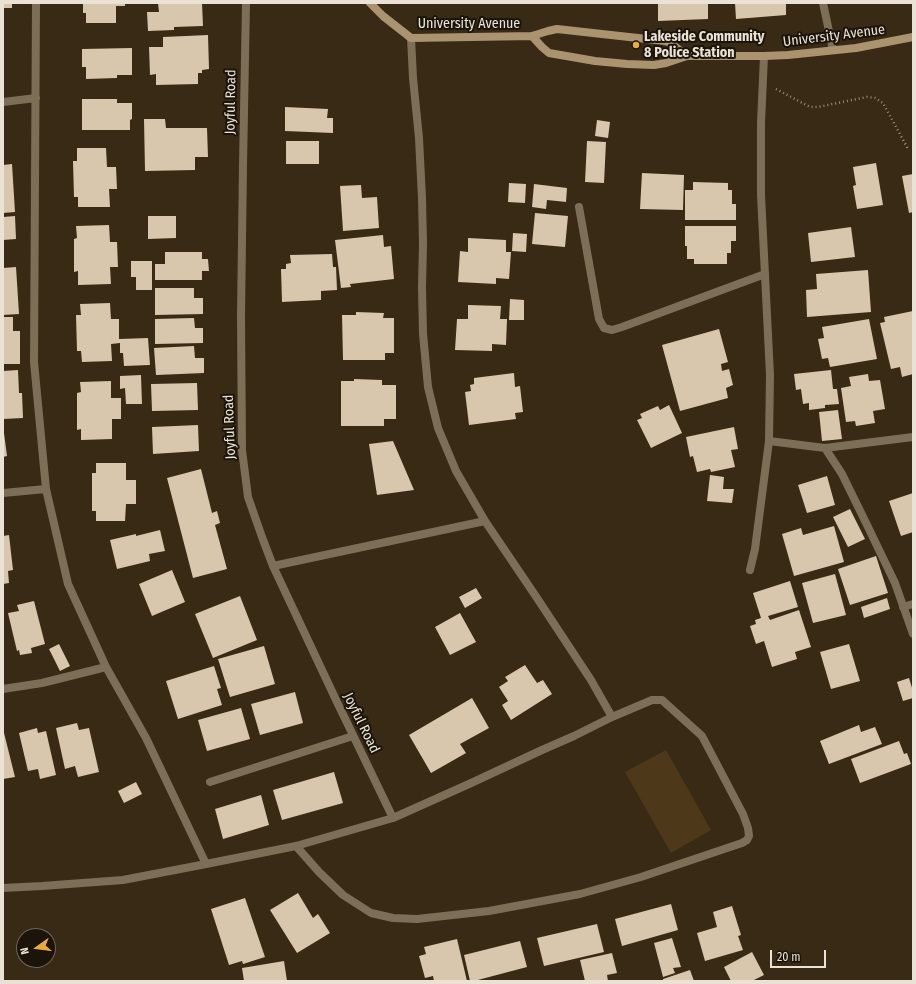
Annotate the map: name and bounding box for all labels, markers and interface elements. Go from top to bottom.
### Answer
street label: University Avenue [418,16,520,32]
street label: University Avenue [782,21,886,51]
place label: Lakeside Community 8 Police Station [644,29,765,62]
marker: Lakeside Community 8 Police Station [631,40,641,50]
street label: Joyful Road [222,69,240,135]
street label: Joyful Road [220,394,240,460]
street label: Joyful Road [339,690,383,756]
north arrow [16,928,56,968]
scale bar [772,942,828,968]
text: N [18,946,32,956]
text: 20 m [777,950,801,964]

